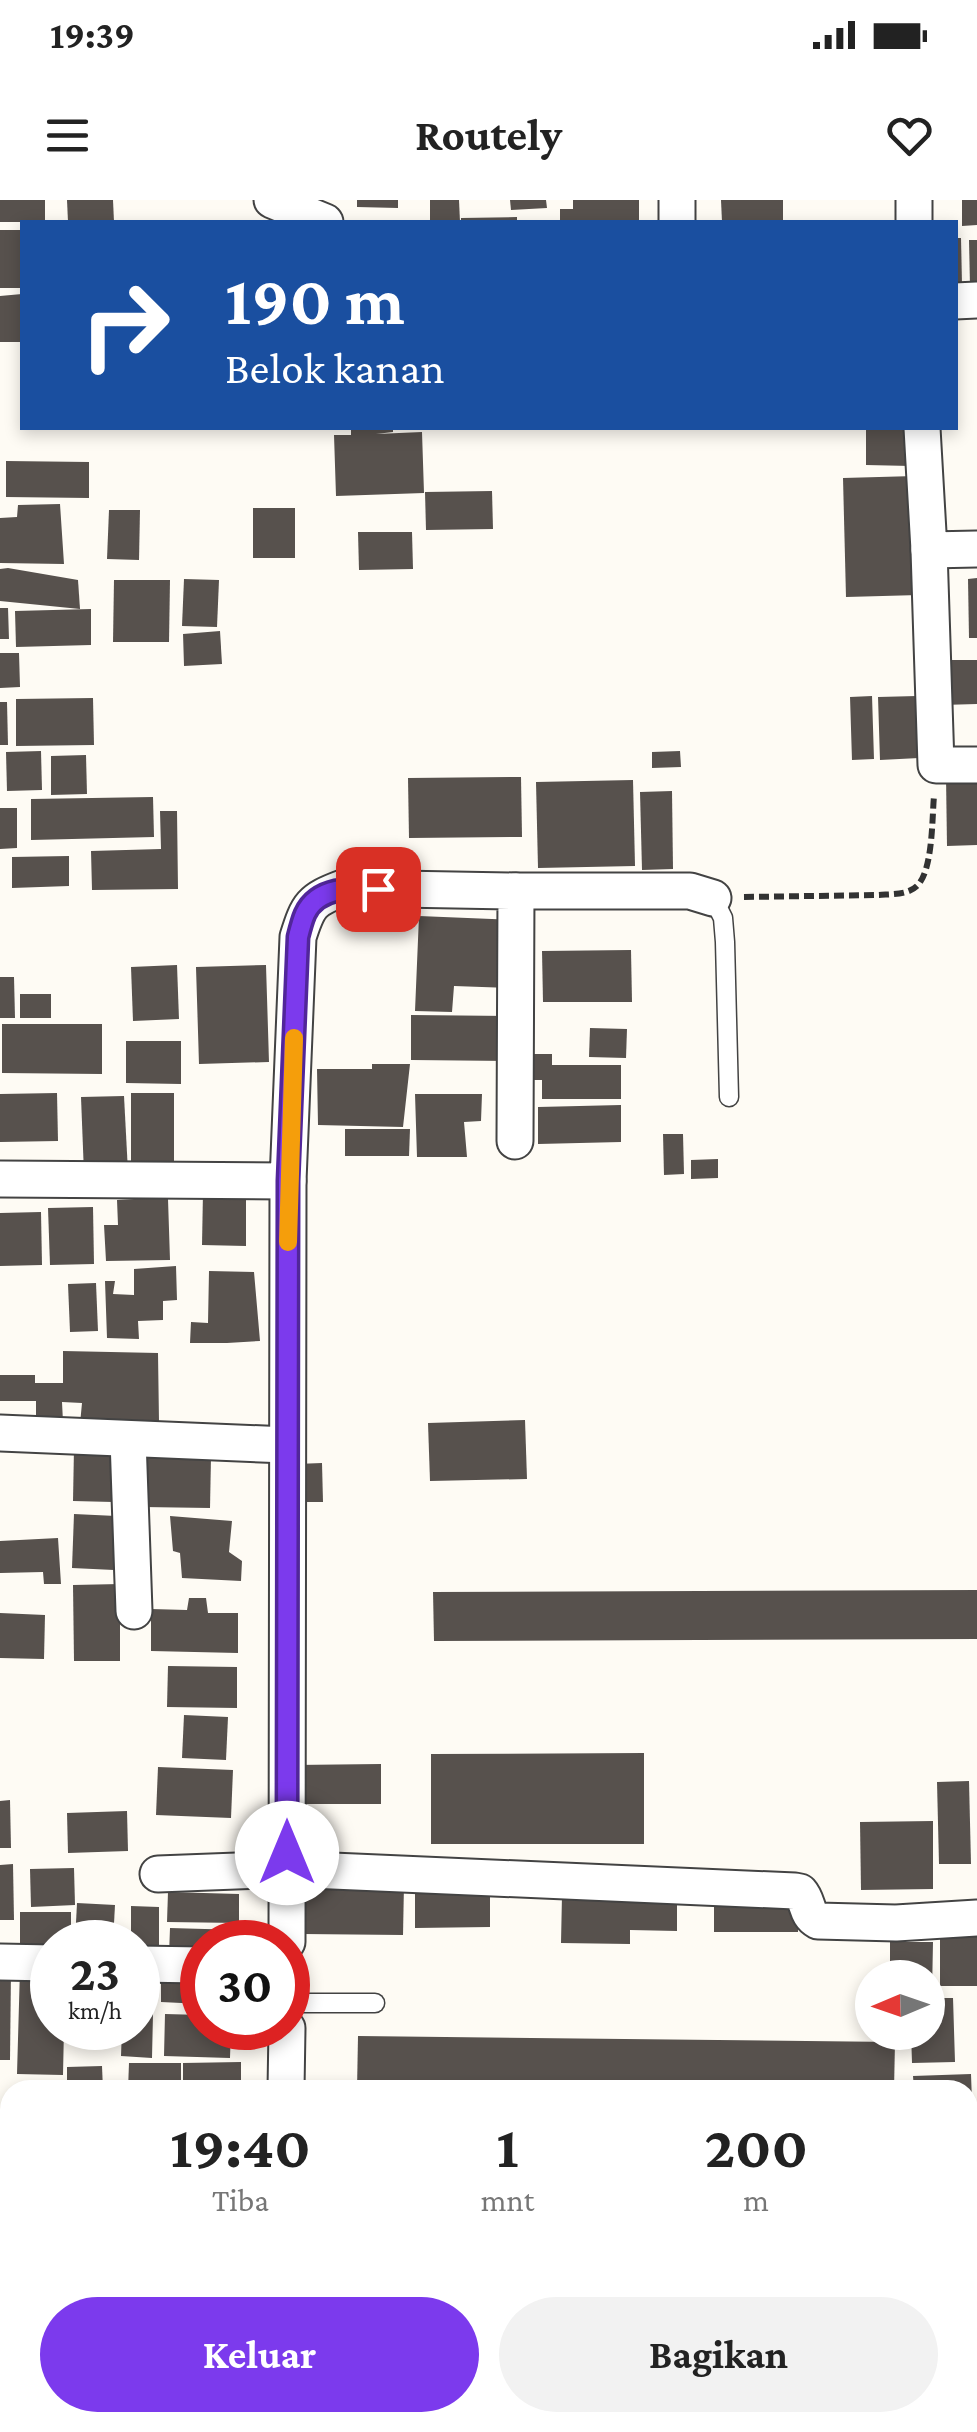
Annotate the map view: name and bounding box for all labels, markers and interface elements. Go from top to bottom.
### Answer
text: 19:39 [50,14,135,56]
icon: menu [40,108,95,163]
icon: heart [882,108,937,163]
text: Routely [415,110,562,160]
icon: right [60,260,190,390]
text: 190 m [225,261,405,339]
text: Belok kanan [225,343,445,393]
pin [336,847,421,932]
icon: arrive [351,862,406,917]
position arrow [235,1801,339,1905]
speed limit sign: 30 [180,1920,310,2050]
text: 23 [70,1945,120,2001]
north arrow [855,1960,945,2050]
map controls [855,1960,945,2050]
text: km/h [68,1997,122,2024]
text: 19:40 [170,2113,311,2180]
text: 1 [496,2113,519,2180]
text: 200 [704,2113,808,2180]
text: Tiba [212,2182,269,2218]
text: mnt [481,2182,534,2218]
text: m [743,2182,769,2218]
button: Keluar [40,2297,479,2412]
button: Bagikan [499,2297,938,2412]

